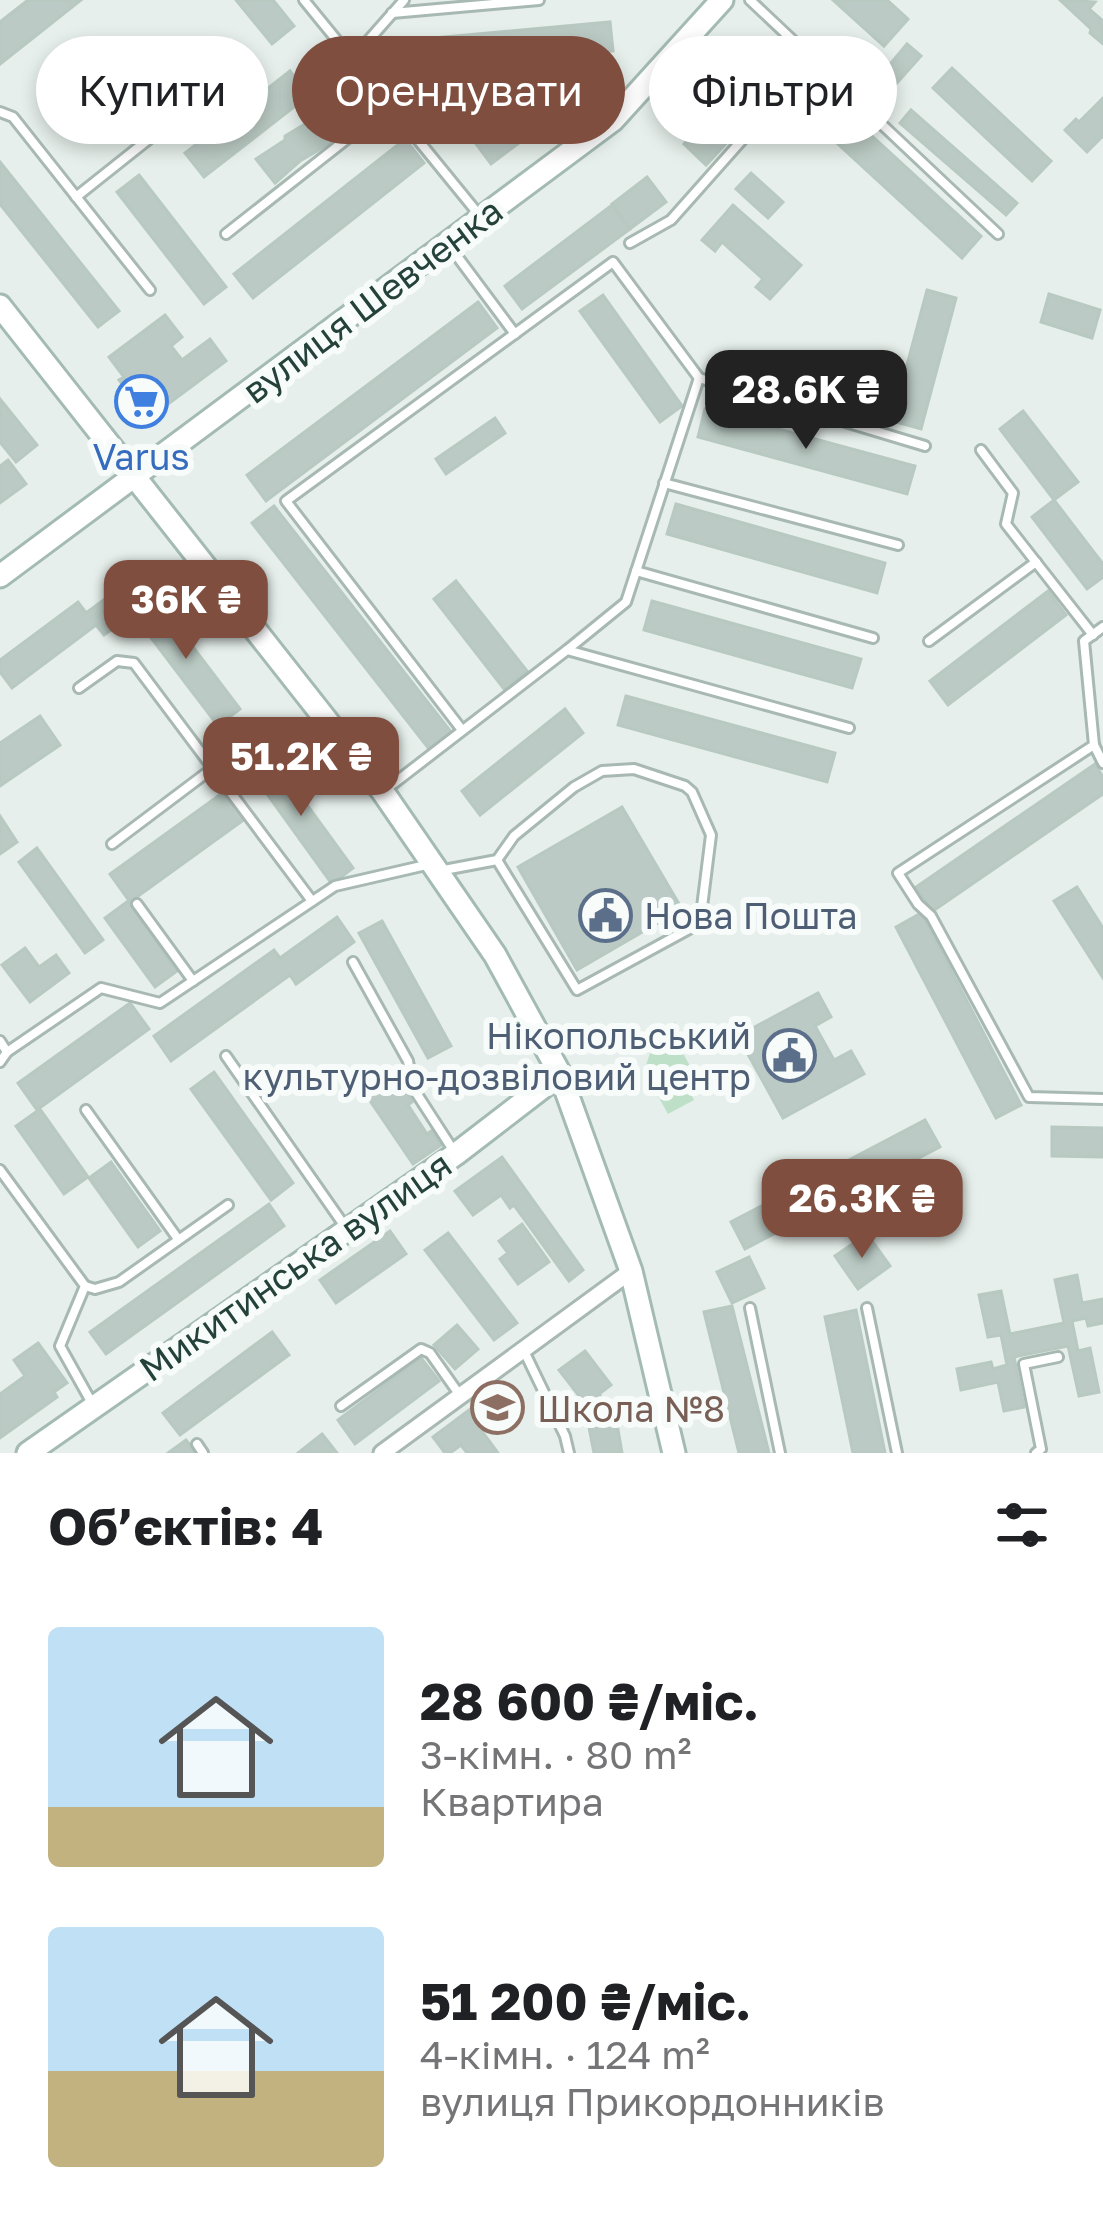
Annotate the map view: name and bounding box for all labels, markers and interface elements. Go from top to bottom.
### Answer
chip: Купити [36,36,268,144]
chip: Орендувати [292,36,625,144]
chip: Фільтри [649,36,897,144]
street label: вулиця Шевченка [234,188,510,412]
pin: 28.6K ₴ [695,350,917,452]
text: 28.6K ₴ [732,365,880,412]
supermarket icon: Varus [113,373,169,429]
place label: Varus [92,435,190,478]
pin: 36K ₴ [102,560,270,662]
text: 36K ₴ [131,575,241,622]
pin: 51.2K ₴ [190,717,412,819]
text: 51.2K ₴ [230,732,372,779]
public building icon: Нова Пошта [577,887,633,943]
place label: Нова Пошта [644,894,858,937]
place label: Нікопольський культурно-дозвіловий центр [242,1014,751,1098]
public building icon: Нікопольський культурно-дозвіловий центр [762,1028,818,1084]
street label: Микитинська вулиця [131,1142,459,1390]
pin: 26.3K ₴ [751,1159,973,1261]
text: 26.3K ₴ [789,1174,935,1221]
school or university icon: Школа №8 [470,1380,526,1436]
place label: Школа №8 [537,1387,725,1430]
icon: filters [989,1492,1055,1558]
text: Об’єктів: 4 [48,1495,323,1556]
text: 28 600 ₴/міс. [420,1670,759,1731]
icon: home [144,1675,288,1819]
text: 3-кімн. · 80 m² [420,1731,692,1778]
text: Квартира [420,1778,604,1825]
text: 51 200 ₴/міс. [420,1970,751,2031]
icon: home [144,1975,288,2119]
text: 4-кімн. · 124 m² [420,2031,710,2078]
text: вулиця Прикордонників [420,2078,884,2125]

